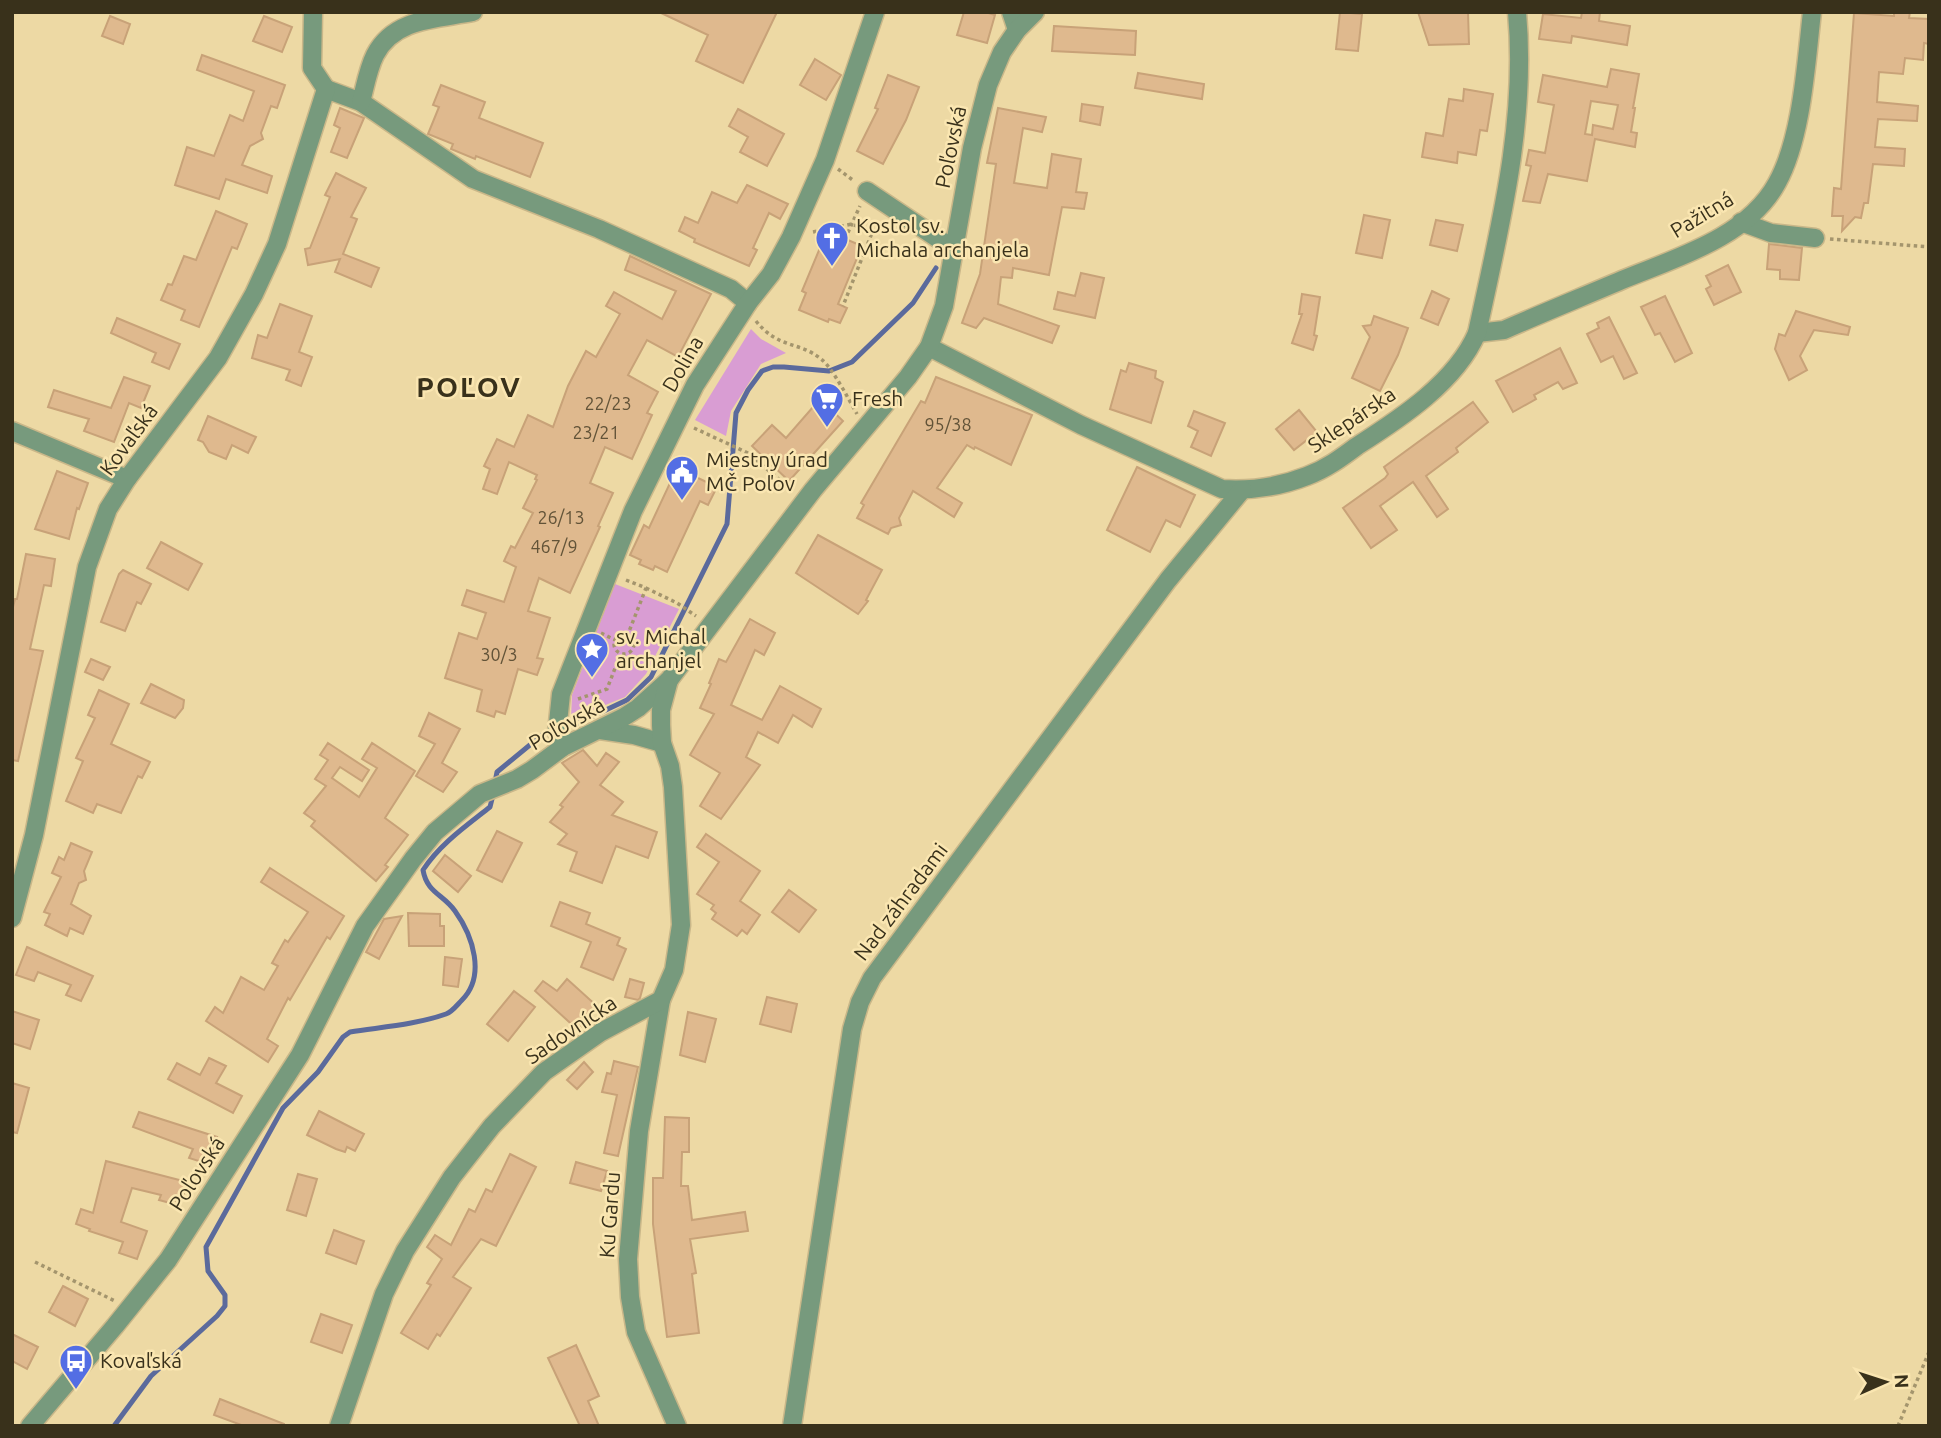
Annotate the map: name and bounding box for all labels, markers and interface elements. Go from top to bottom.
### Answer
street label: Poľovská [930,103,970,190]
street label: Pažitná [1666,186,1737,242]
place label: Kostol sv. Michala archanjela [856,213,1029,261]
church icon: Kostol sv. Michala archanjela [813,219,851,268]
street label: Dolina [657,331,708,396]
district label: POĽOV [416,371,522,402]
supermarket icon: Fresh [808,380,846,429]
street label: Sklepárska [1303,381,1400,457]
place label: Fresh [852,386,903,410]
house number: 22/23 [584,393,632,413]
street label: Kovaľská [94,399,162,480]
house number: 95/38 [924,414,972,434]
house number: 23/21 [572,422,620,442]
place label: Miestny úrad MČ Poľov [706,447,828,495]
public building icon: Miestny úrad MČ Poľov [663,453,701,502]
house number: 26/13 [537,507,585,527]
house number: 467/9 [530,536,578,556]
place label: sv. Michal archanjel [616,624,706,672]
place icon: sv. Michal archanjel [573,630,611,679]
house number: 30/3 [480,644,518,664]
street label: Poľovská [524,692,609,754]
street label: Nad záhradami [848,838,952,965]
street label: Sadovnícka [520,990,621,1068]
street label: Poľovská [163,1132,229,1215]
street label: Ku Gardu [594,1171,624,1259]
bus stop icon: Kovaľská [57,1342,95,1391]
north arrow [1850,1347,1920,1417]
place label: Kovaľská [100,1348,182,1372]
text: N [1891,1373,1913,1389]

